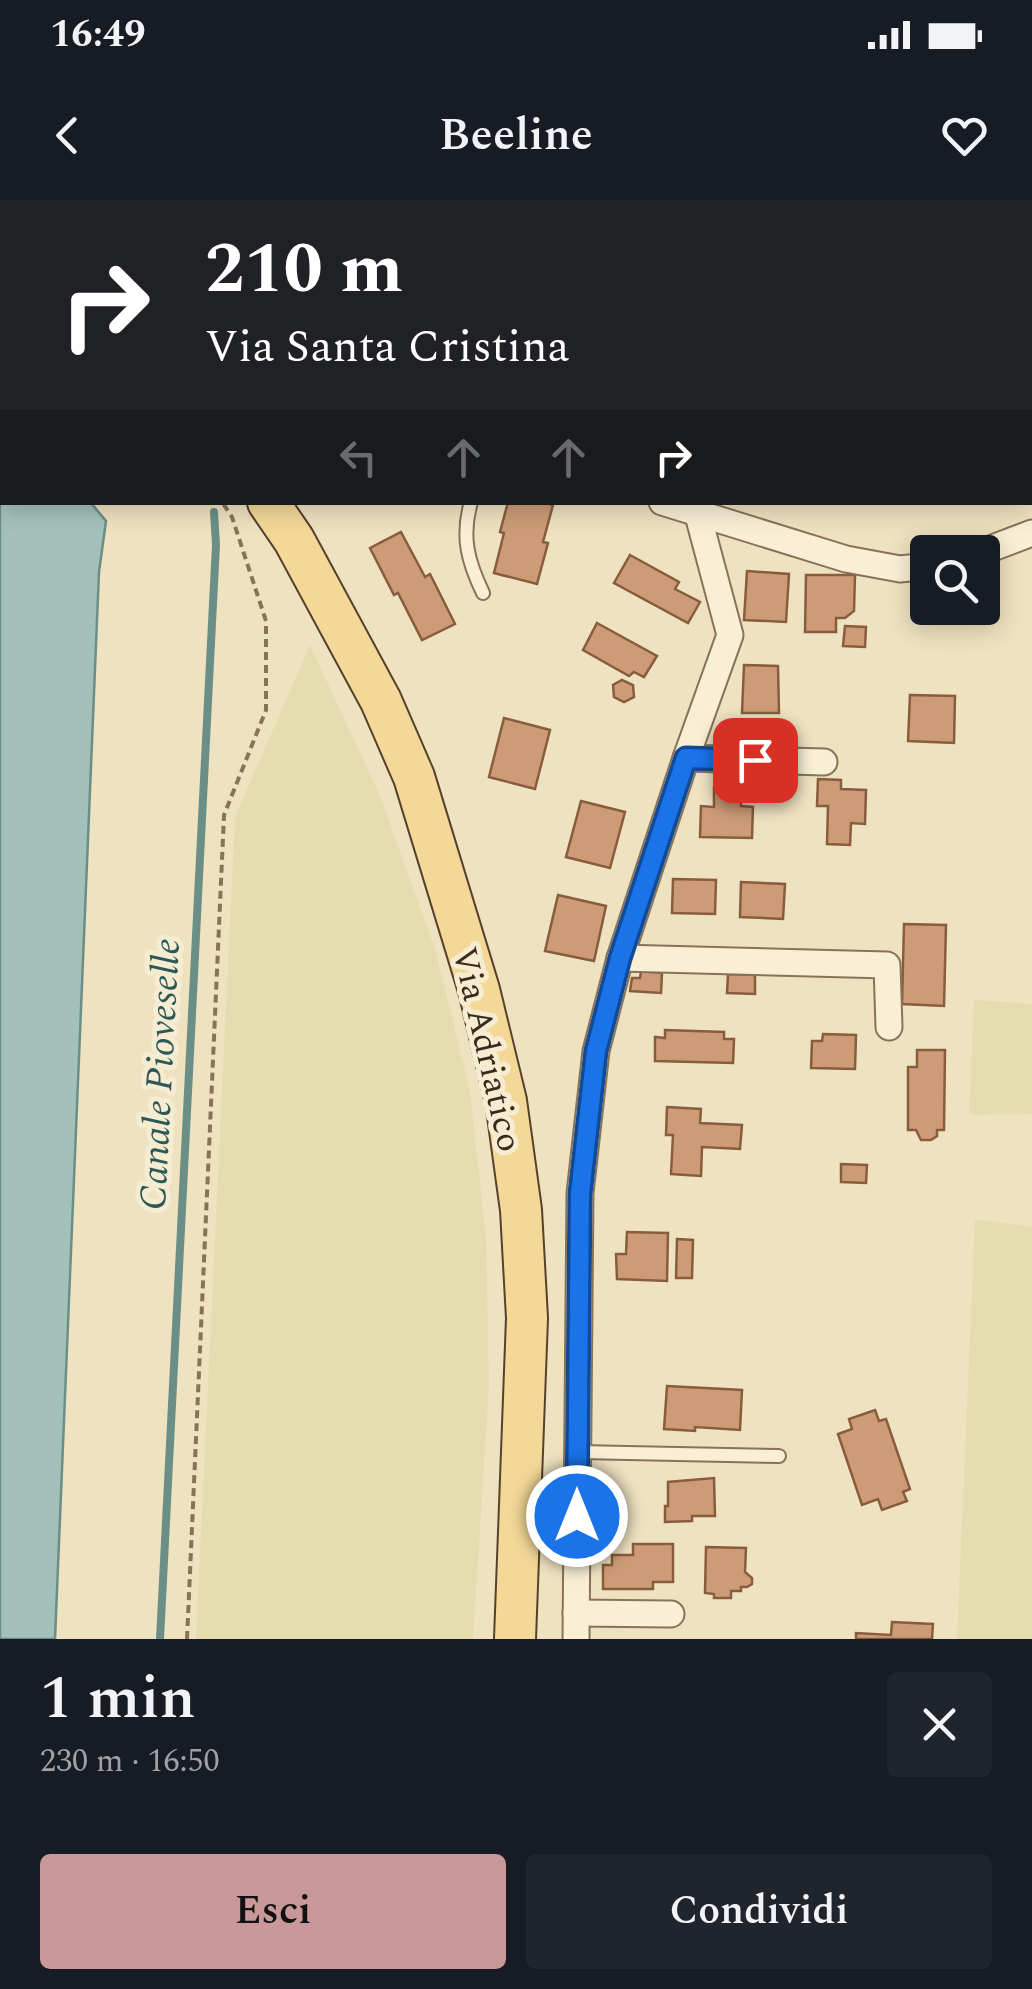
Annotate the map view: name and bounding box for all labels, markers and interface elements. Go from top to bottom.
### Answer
text: 16:49 [50,6,145,64]
text: Beeline [439,101,593,170]
icon: back [40,108,95,163]
icon: heart [937,108,992,163]
text: 210 m [205,217,403,323]
icon: right [40,240,170,370]
text: Via Santa Cristina [205,313,569,382]
icon: left [331,430,386,485]
icon: ahead [436,430,491,485]
icon: ahead [541,430,596,485]
icon: right [646,430,701,485]
map controls [910,535,1000,625]
button: search [910,535,1000,625]
pin [713,718,798,803]
icon: arrive [728,733,783,788]
water label: Canale Pioveselle [125,937,197,1212]
street label: Via Adriatico [437,942,536,1157]
position arrow [525,1464,629,1568]
text: 1 min [40,1653,196,1745]
button: close [887,1672,992,1777]
text: 230 m · 16:50 [40,1737,220,1786]
button: Esci [40,1854,506,1969]
button: Condividi [526,1854,992,1969]

